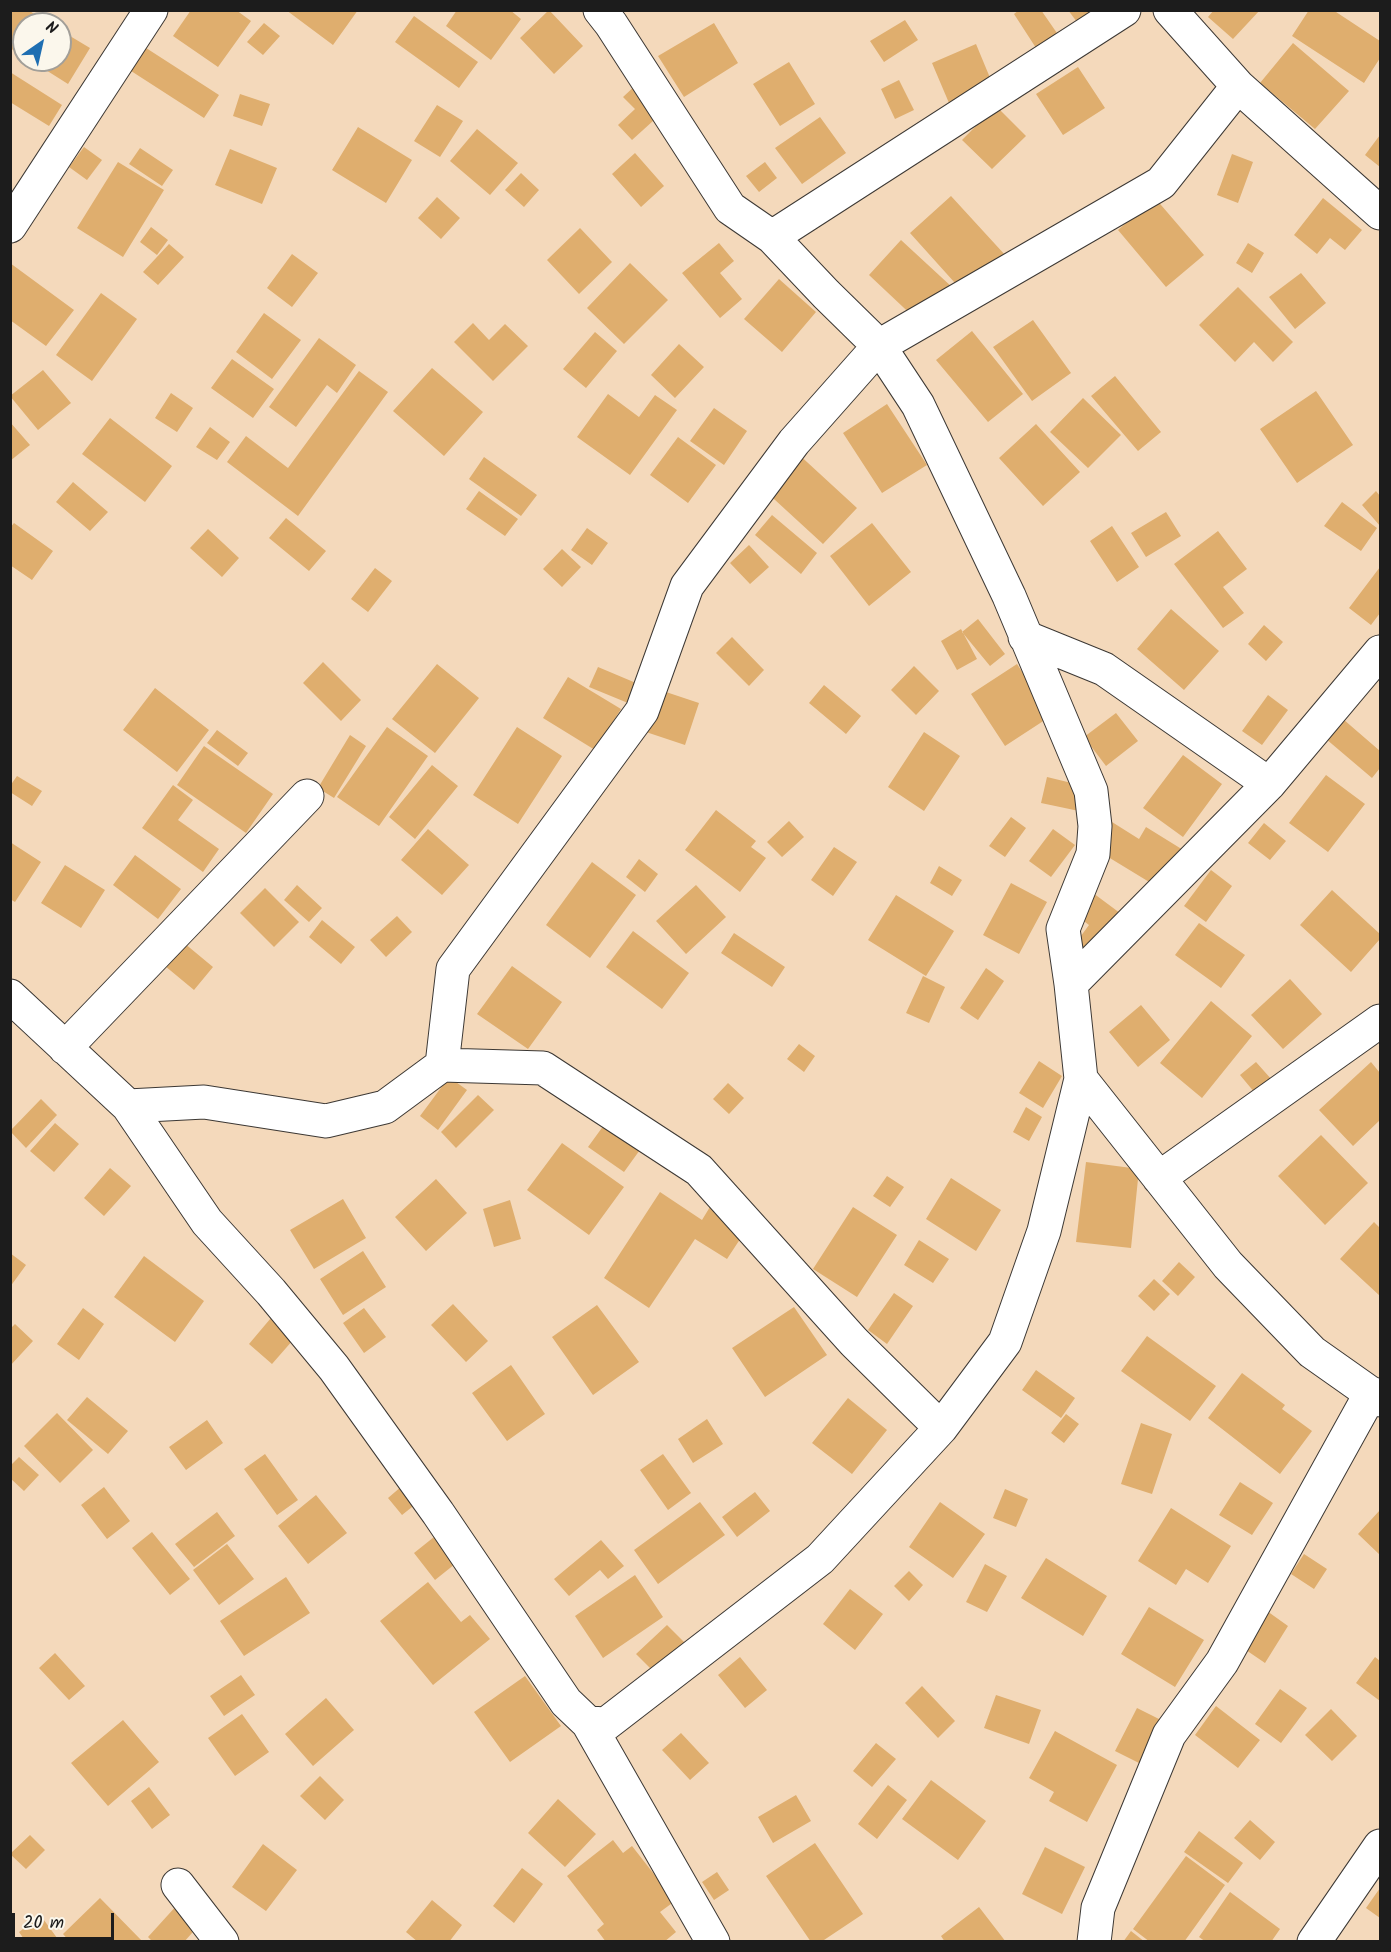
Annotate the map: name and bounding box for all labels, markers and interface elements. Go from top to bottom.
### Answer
north arrow [12,12,72,72]
text: N [40,15,62,42]
scale bar [15,1901,117,1939]
text: 20 m [23,1909,64,1938]

